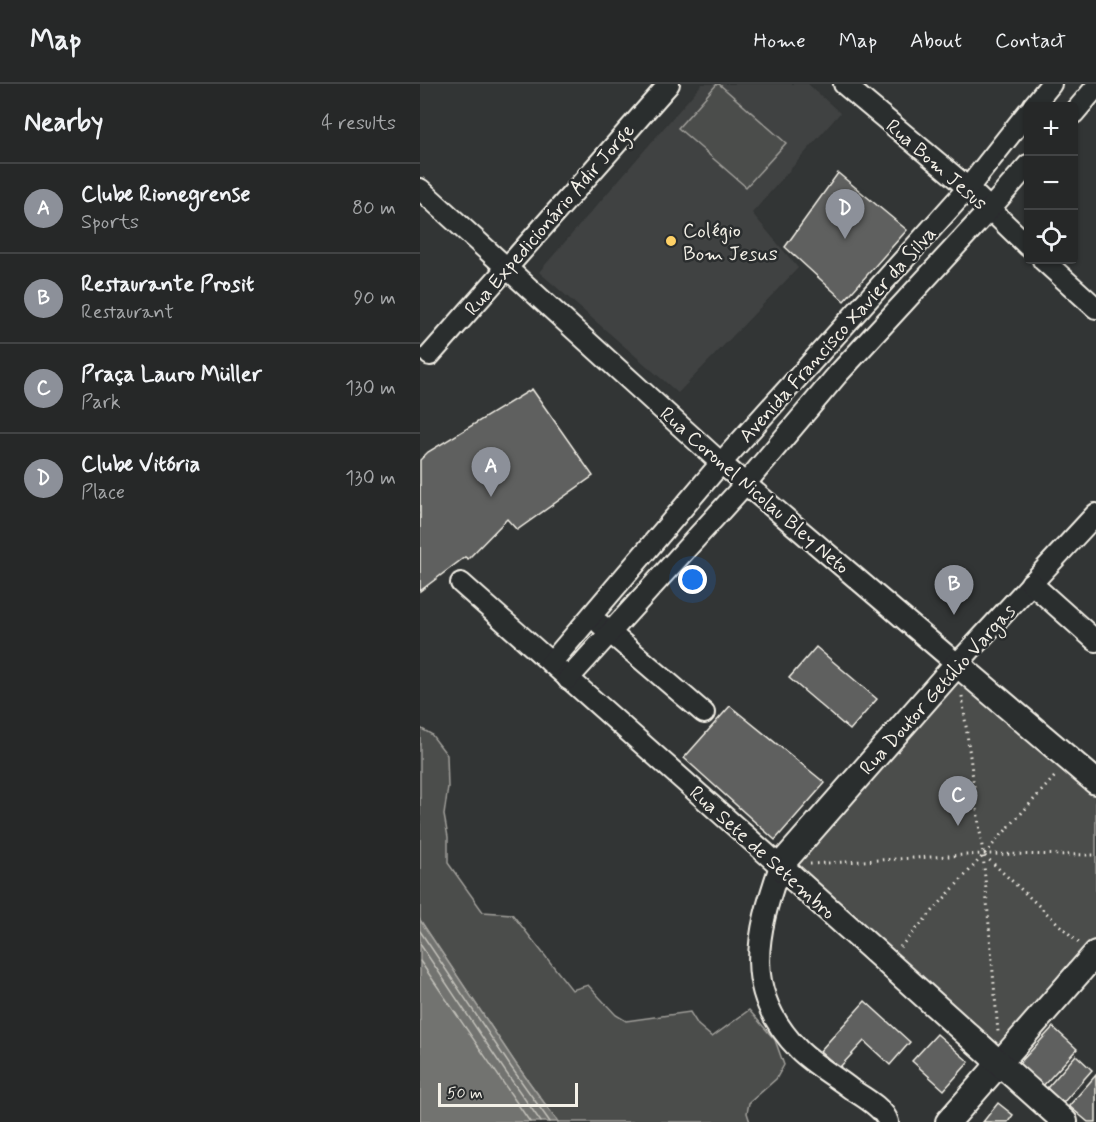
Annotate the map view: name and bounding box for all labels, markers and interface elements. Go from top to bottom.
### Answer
text: Map [30,23,81,60]
text: Home [754,27,806,55]
text: Map [839,27,877,55]
text: About [910,27,962,55]
text: Contact [995,27,1066,55]
map controls [1024,102,1078,264]
button: + [1024,102,1078,156]
text: Nearby [24,106,103,140]
text: 4 results [321,110,396,137]
street label: Rua Bom Jesus [879,113,993,217]
street label: Rua Expedicionário Adir Jorge [459,118,643,323]
button: − [1024,156,1078,210]
text: Clube Rionegrense [81,181,250,209]
pin: D [826,190,864,239]
text: A [37,195,50,222]
text: 80 m [352,195,396,222]
text: Sports [81,209,139,236]
button: locate [1024,210,1078,264]
place label: Colégio Bom Jesus [683,218,778,268]
street label: Avenida Francisco Xavier da Silva [733,221,943,449]
marker: Colégio Bom Jesus [664,234,678,248]
text: Restaurante Prosit [81,271,254,299]
text: B [37,285,50,312]
text: 90 m [353,285,396,312]
text: Restaurant [81,299,174,326]
text: Praça Lauro Müller [81,361,262,389]
text: C [36,375,51,402]
text: 130 m [345,375,396,402]
text: Park [81,389,121,416]
street label: Rua Coronel Nicolau Bley Neto [654,401,855,581]
pin: A [472,448,510,497]
text: Clube Vitória [81,451,200,479]
text: D [37,465,50,492]
text: 130 m [345,465,396,492]
text: Place [81,479,125,506]
your location [678,565,707,594]
pin: B [934,566,974,615]
street label: Rua Doutor Getúlio Vargas [854,598,1023,782]
pin: C [938,776,978,826]
street label: Rua Sete de Setembro [683,780,841,926]
scale bar [438,1080,578,1108]
text: 50 m [447,1083,483,1104]

